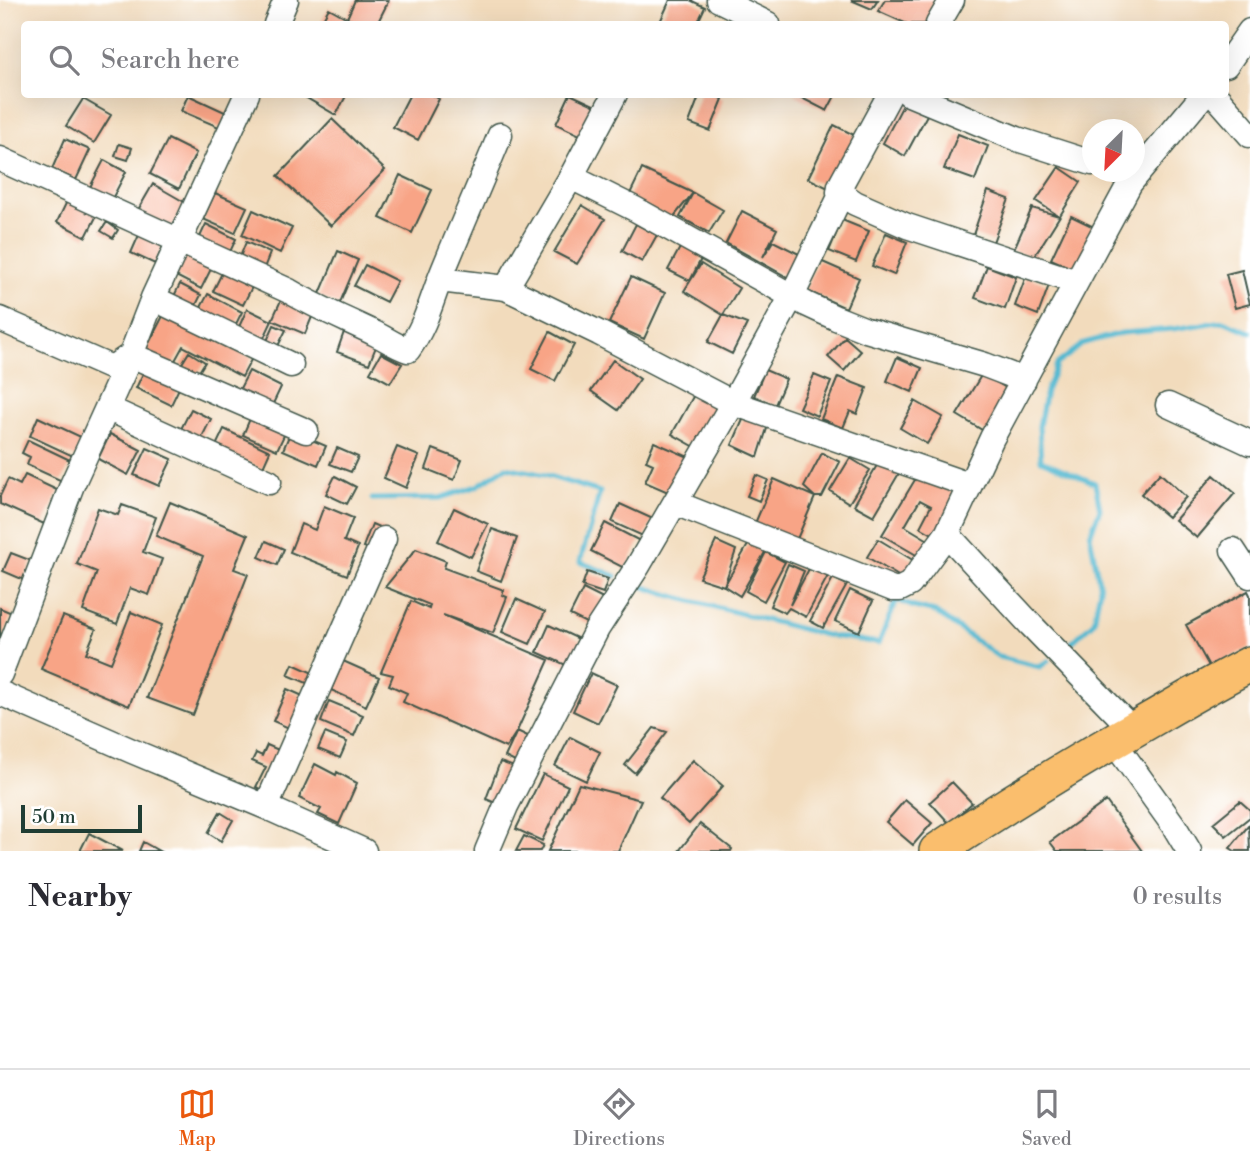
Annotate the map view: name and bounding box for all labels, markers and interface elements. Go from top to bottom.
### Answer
search box [21,21,1229,98]
icon: search [45,41,83,79]
text: Search here [101,44,240,76]
north arrow [1082,119,1145,182]
scale bar [21,802,142,834]
text: 50 m [32,805,76,829]
text: Nearby [28,878,132,916]
text: 0 results [1132,883,1222,911]
tab: Map [178,1085,216,1151]
tab: Directions [573,1085,665,1151]
tab: Saved [1022,1085,1072,1151]

